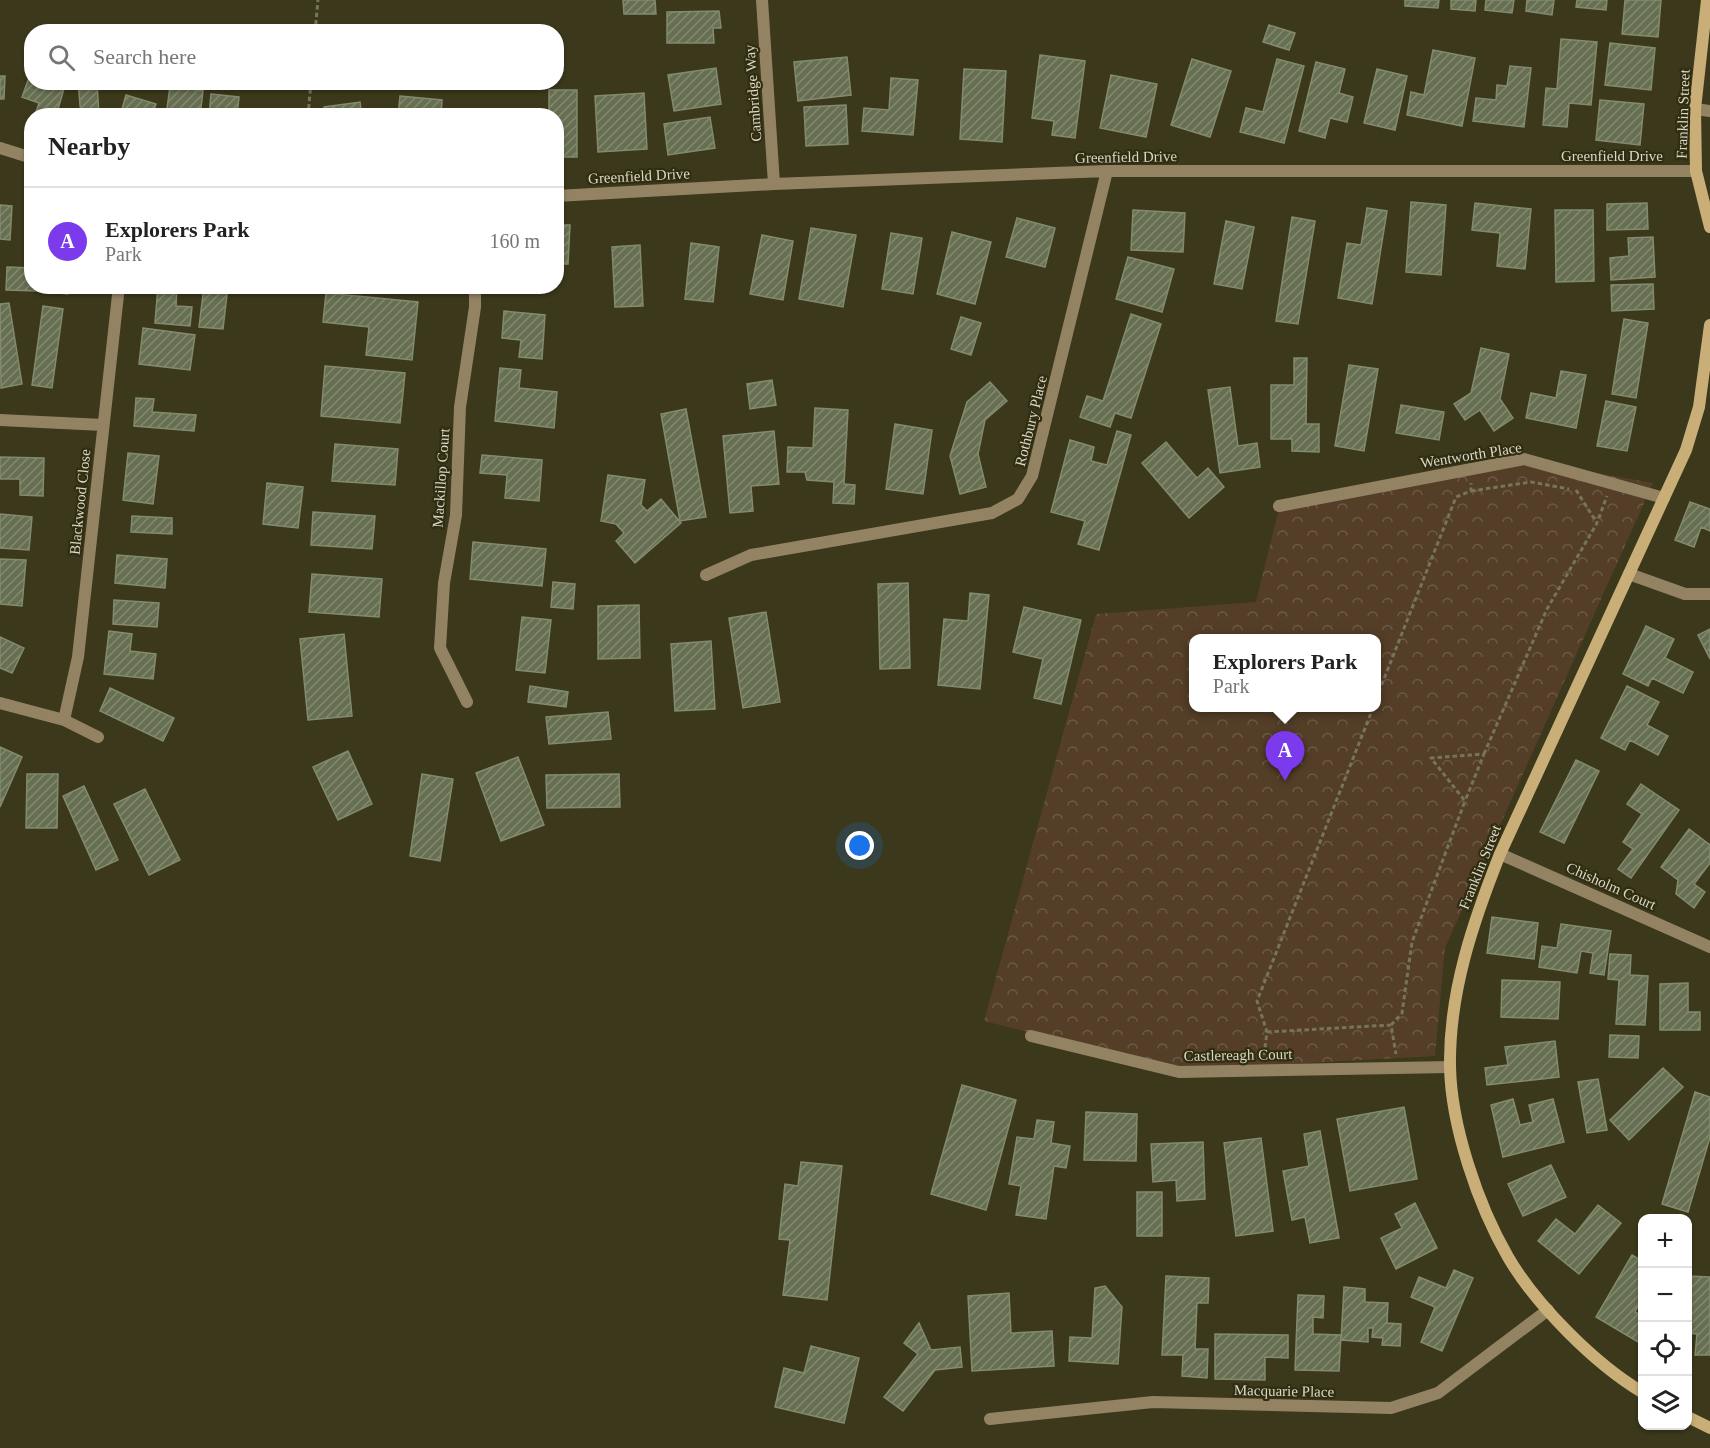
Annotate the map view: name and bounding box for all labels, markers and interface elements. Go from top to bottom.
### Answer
search box [24,24,564,90]
icon: search [45,41,78,74]
street label: Cambridge Way [742,43,764,142]
text: Search here [93,44,196,69]
street label: Franklin Street [1673,68,1693,159]
text: Nearby [48,132,130,161]
street label: Greenfield Drive [1075,148,1177,166]
street label: Greenfield Drive [1561,148,1663,164]
street label: Greenfield Drive [588,165,691,187]
text: Explorers Park [105,217,249,242]
text: A [60,230,75,252]
text: 160 m [489,230,540,252]
text: Park [105,243,142,265]
street label: Rothbury Place [1012,374,1050,468]
street label: Mackillop Court [430,427,453,528]
street label: Wentworth Place [1419,439,1523,471]
street label: Blackwood Close [66,448,94,556]
popup [1189,634,1381,712]
text: Explorers Park [1213,649,1357,674]
text: Park [1213,675,1249,697]
pin: A [1266,732,1304,781]
street label: Franklin Street [1456,822,1505,912]
your location [845,831,874,860]
street label: Chisholm Court [1564,859,1659,913]
street label: Castlereagh Court [1184,1046,1293,1064]
map controls [1638,1214,1692,1430]
button: + [1638,1214,1692,1268]
button: − [1638,1268,1692,1322]
button: locate [1638,1322,1692,1376]
button: layers [1638,1376,1692,1430]
street label: Macquarie Place [1234,1382,1335,1400]

